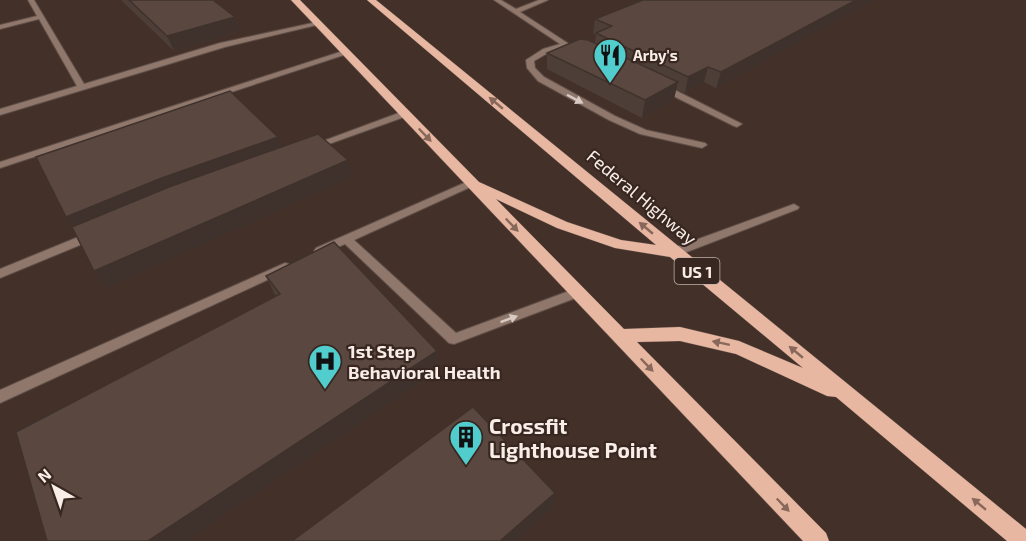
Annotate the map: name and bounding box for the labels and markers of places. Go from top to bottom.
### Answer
restaurant icon: Arby's [592,37,628,84]
place label: Arby's [633,46,678,65]
place label: 1st Step Behavioral Health [348,340,500,383]
hospital icon: 1st Step Behavioral Health [307,343,343,390]
place label: Crossfit Lighthouse Point [489,413,657,462]
building icon: Crossfit Lighthouse Point [448,419,484,466]

